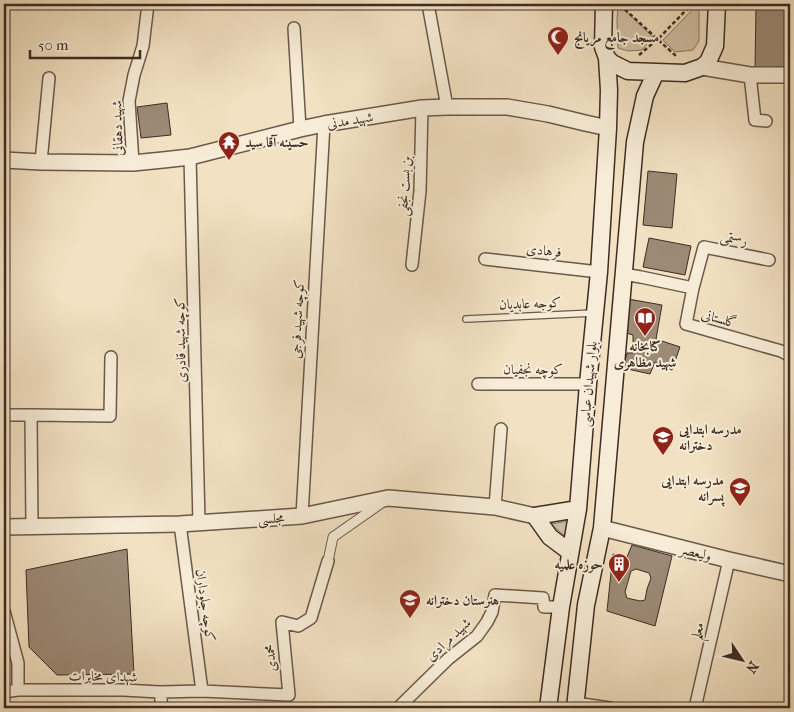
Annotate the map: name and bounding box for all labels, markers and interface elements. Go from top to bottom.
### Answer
mosque icon: مسجد جامع مریانج [546,25,570,56]
scale bar [30,28,140,60]
place label: مسجد جامع مریانج [574,29,659,50]
text: 50 m [38,36,69,54]
street label: شهید دهقانی [108,100,128,156]
street label: شهید مدنی [326,108,375,134]
temple icon: حسینه آقا سید [217,130,241,161]
place label: حسینه آقا سید [245,134,309,151]
street label: بن بست نجفی [394,155,417,217]
street label: رستمی [719,228,749,250]
street label: فرهادی [525,240,562,261]
street label: کوچه شهید فرجی [287,279,309,359]
street label: کوجه عابدیان [498,294,562,313]
street label: کوچه شهید قادری [171,297,191,383]
street label: گلستانی [699,305,738,332]
library icon: کتابخانه شهید مظاهری [633,306,657,337]
place label: کتابخانه شهید مظاهری [614,338,676,372]
street label: بلوار شهیدان عباسی [576,340,602,428]
street label: کوچه نجفیان [503,361,563,379]
place label: مدرسه ابتدایی دخترانه [678,421,742,454]
school or university icon: مدرسه ابتدایی دخترانه [651,425,675,456]
place label: مدرسه ابتدایی پسرانه [660,472,725,507]
school or university icon: مدرسه ابتدایی پسرانه [728,476,752,507]
street label: مجلسی [257,509,285,529]
street label: ولیعصر [676,540,713,566]
building icon: حوزه علمیه [607,552,631,583]
place label: حوزه علمیه [554,556,603,573]
street label: کوچه جلوداران [191,568,219,643]
school or university icon: هنرستان دخترانه [398,588,422,619]
place label: هنرستان دخترانه [426,592,499,609]
street label: شهید مرادی [422,614,475,665]
street label: معلم [687,621,714,643]
north arrow [716,634,766,684]
street label: محمدی [261,644,280,672]
text: N [742,658,762,677]
street label: شهدای مخابرات [68,667,138,687]

